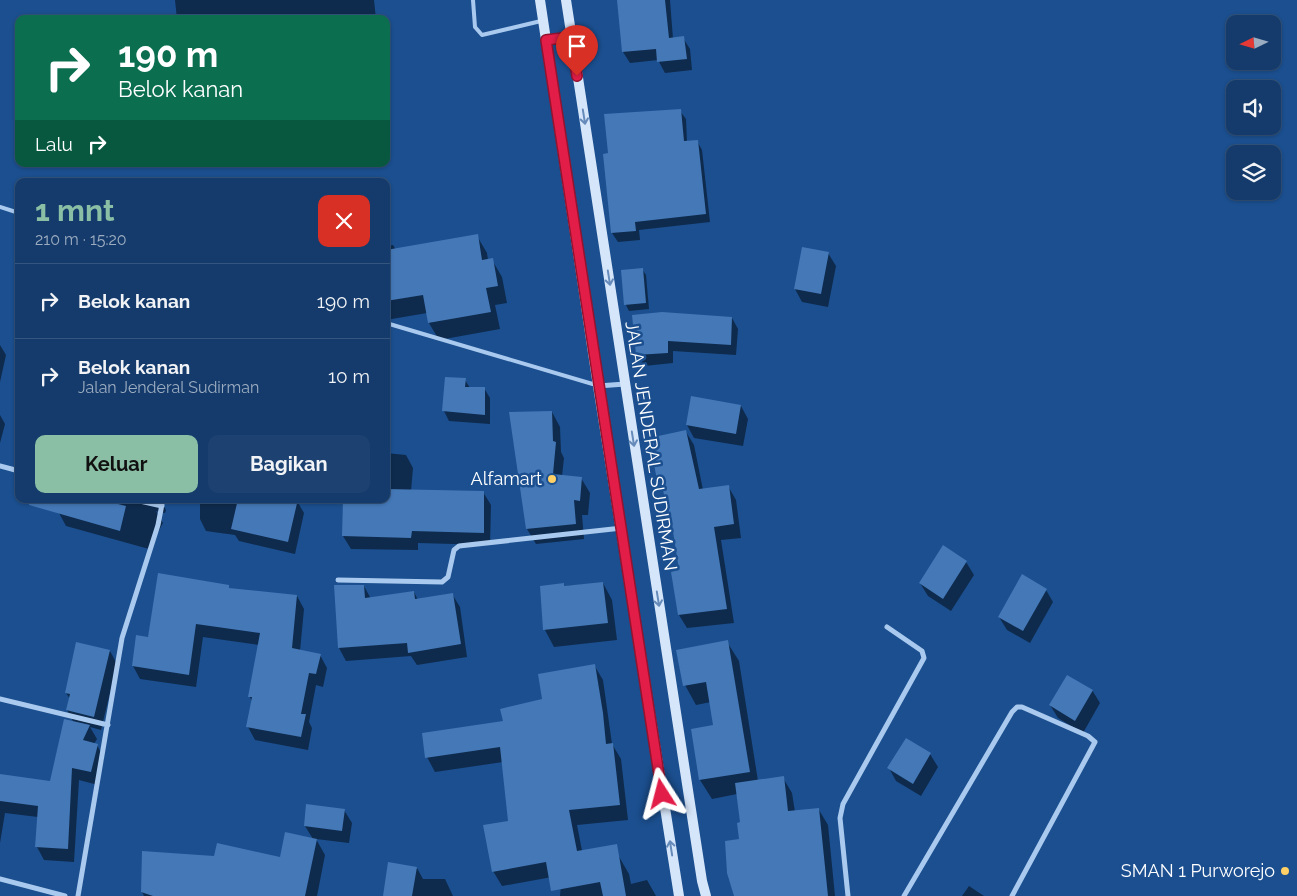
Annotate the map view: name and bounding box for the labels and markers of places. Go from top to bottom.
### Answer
pin [556,25,598,76]
place label: Alfamart [471,468,542,489]
marker: Alfamart [546,473,558,485]
place label: SMAN 1 Purworejo [1121,860,1275,881]
marker: SMAN 1 Purworejo [1279,865,1291,877]

